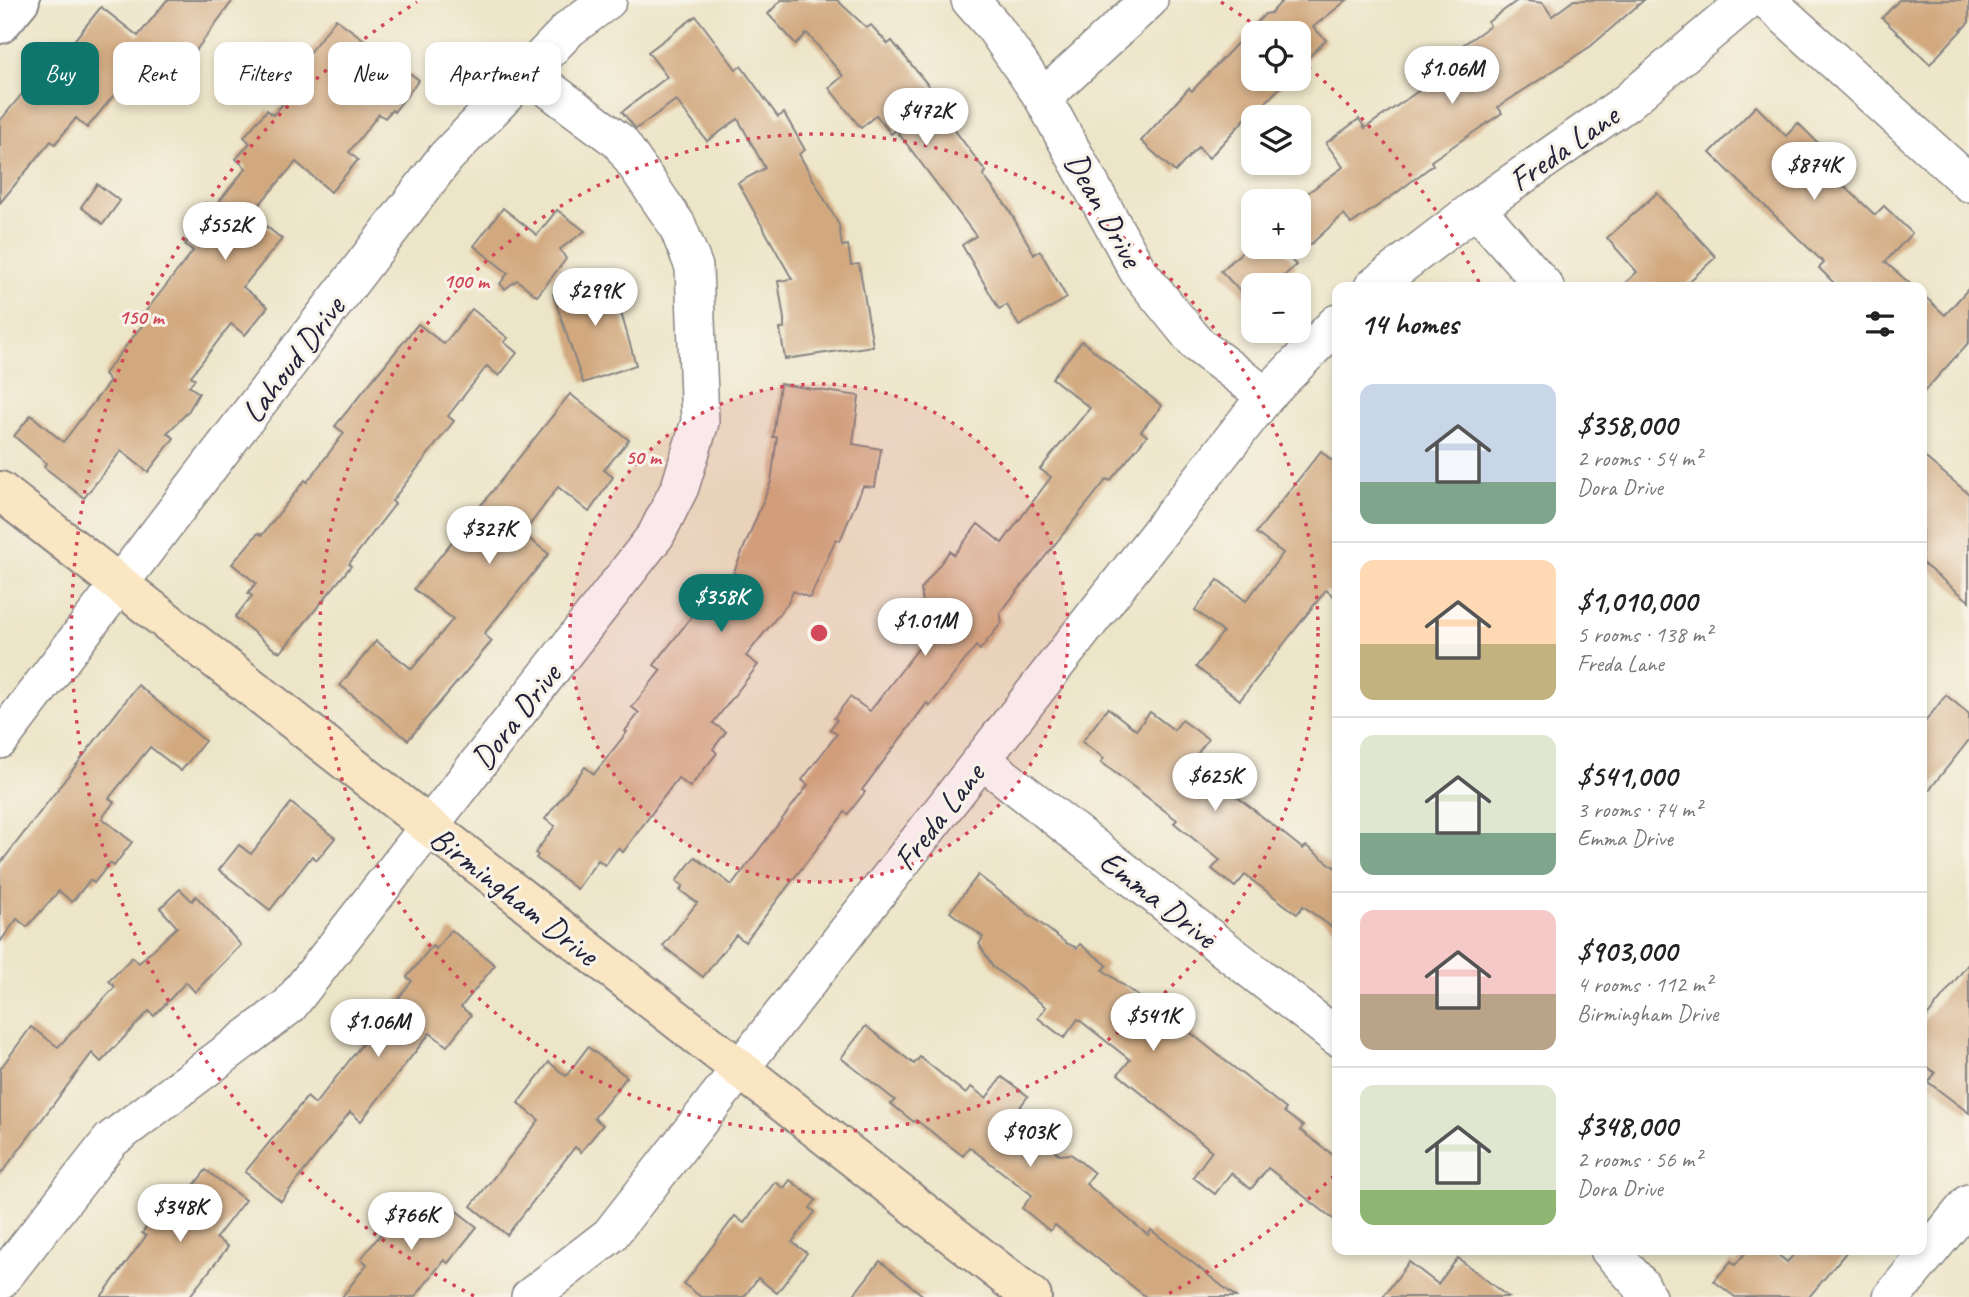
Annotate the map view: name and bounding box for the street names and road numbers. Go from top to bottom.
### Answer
street label: Freda Lane [1500,94,1629,201]
street label: Dean Drive [1055,145,1154,276]
street label: Lahoud Drive [232,286,355,431]
street label: Dora Drive [461,653,572,778]
street label: Freda Lane [884,753,995,879]
street label: Birmingham Drive [422,817,609,976]
street label: Emma Drive [1091,840,1227,959]

